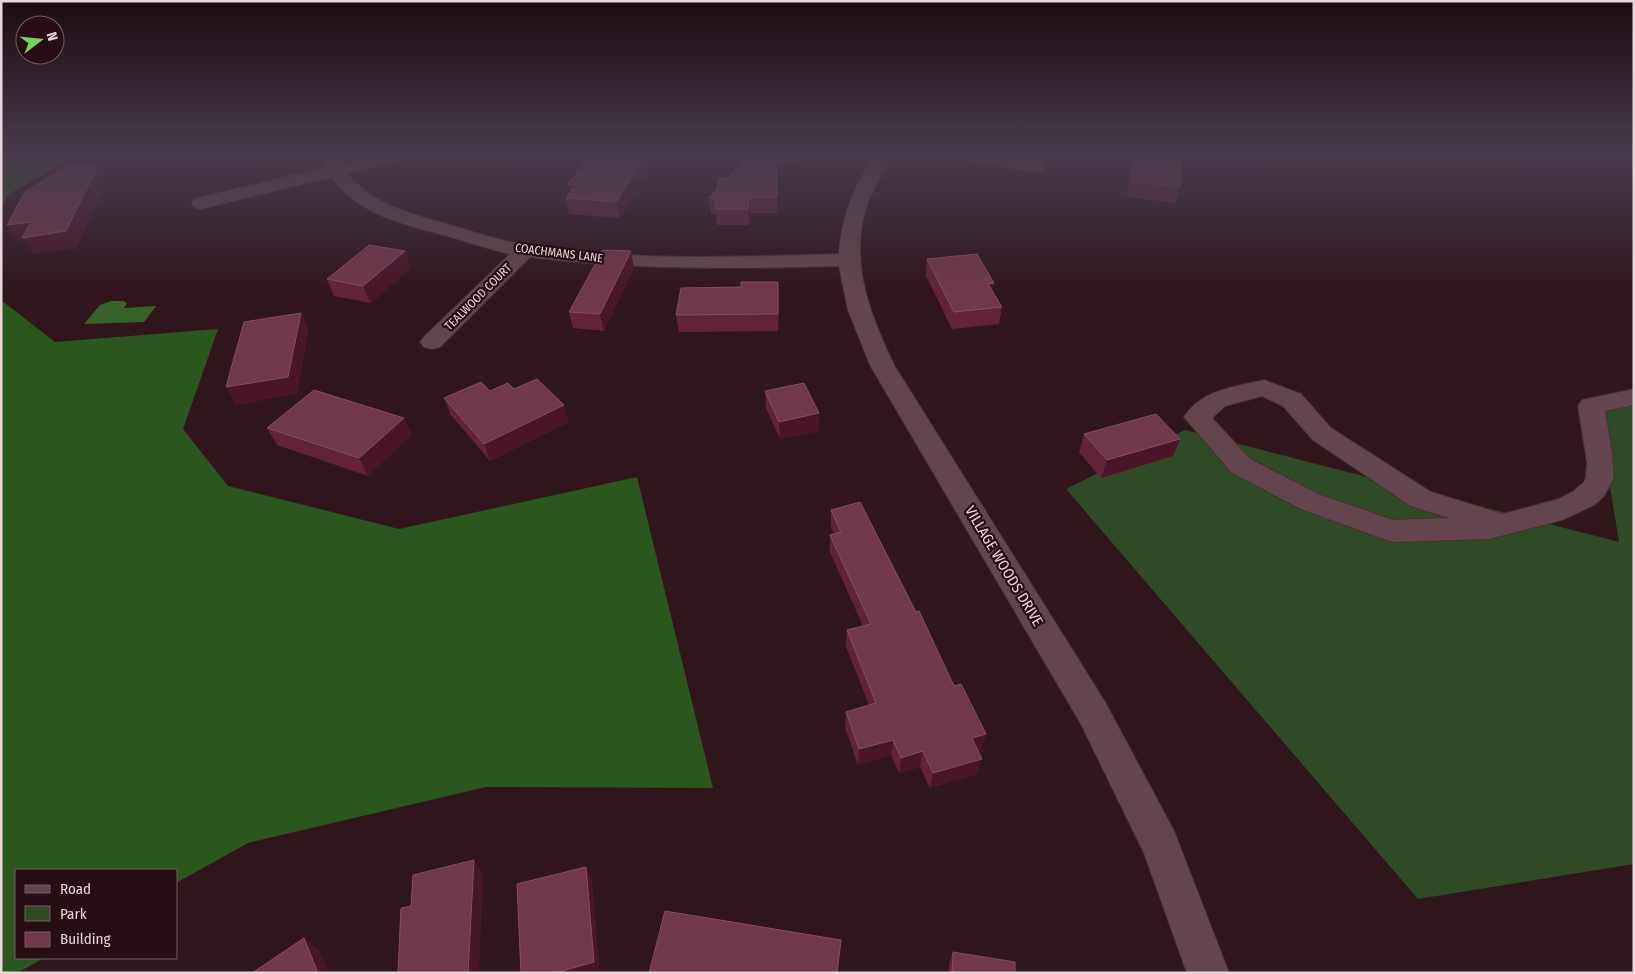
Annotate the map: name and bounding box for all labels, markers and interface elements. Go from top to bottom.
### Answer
north arrow [15,15,65,65]
text: N [43,30,61,43]
street label: COACHMANS LANE [514,241,604,265]
street label: TEALWOOD COURT [442,260,515,333]
street label: VILLAGE WOODS DRIVE [961,503,1047,629]
legend [15,869,178,959]
text: Road [60,880,91,898]
text: Park [60,905,87,923]
text: Building [60,930,111,948]

